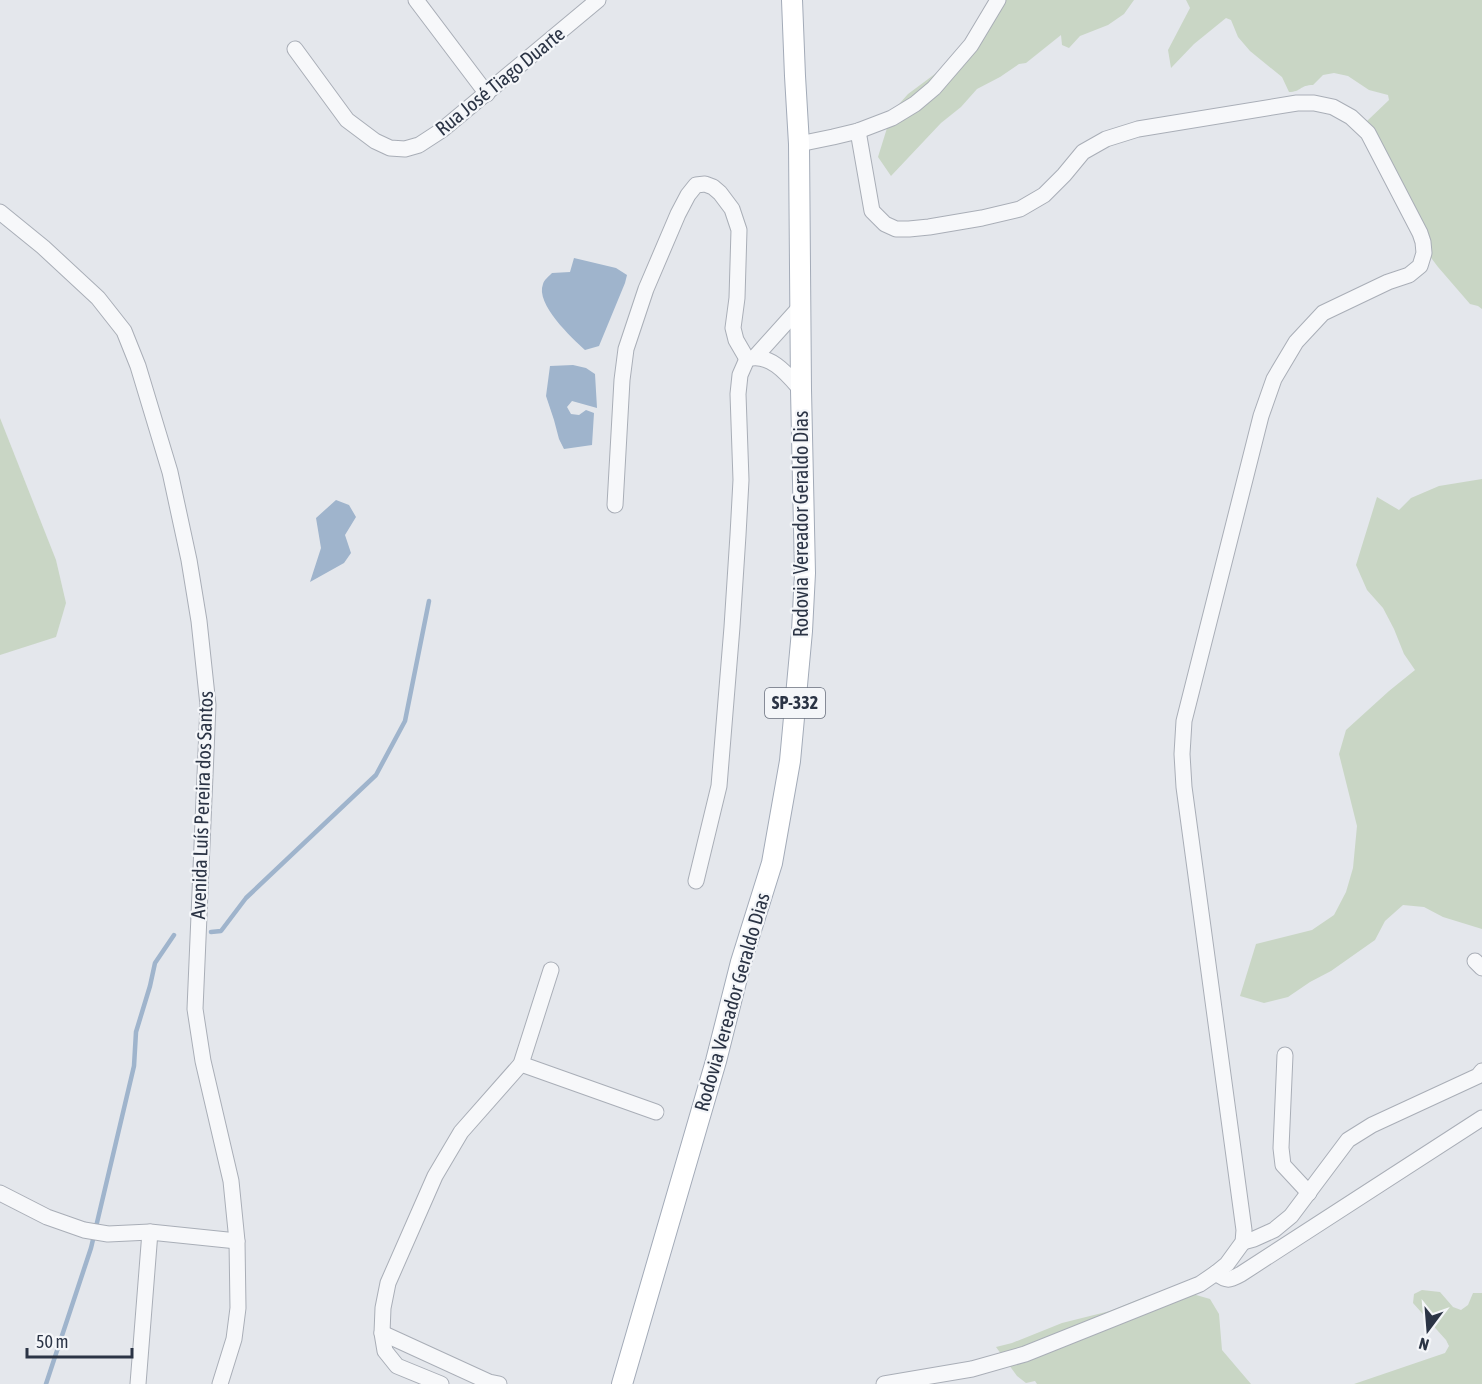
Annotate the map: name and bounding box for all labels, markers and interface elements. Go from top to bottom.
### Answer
street label: Rua José Tiago Duarte [430,21,569,140]
street label: Rodovia Vereador Geraldo Dias [789,411,812,637]
road number: SP-332 [765,688,825,718]
street label: Avenida Luís Pereira dos Santos [186,690,217,920]
street label: Rodovia Vereador Geraldo Dias [689,890,774,1114]
north arrow [1398,1300,1458,1360]
scale bar [27,1321,132,1359]
text: 50 m [36,1331,68,1352]
text: N [1417,1334,1431,1354]

